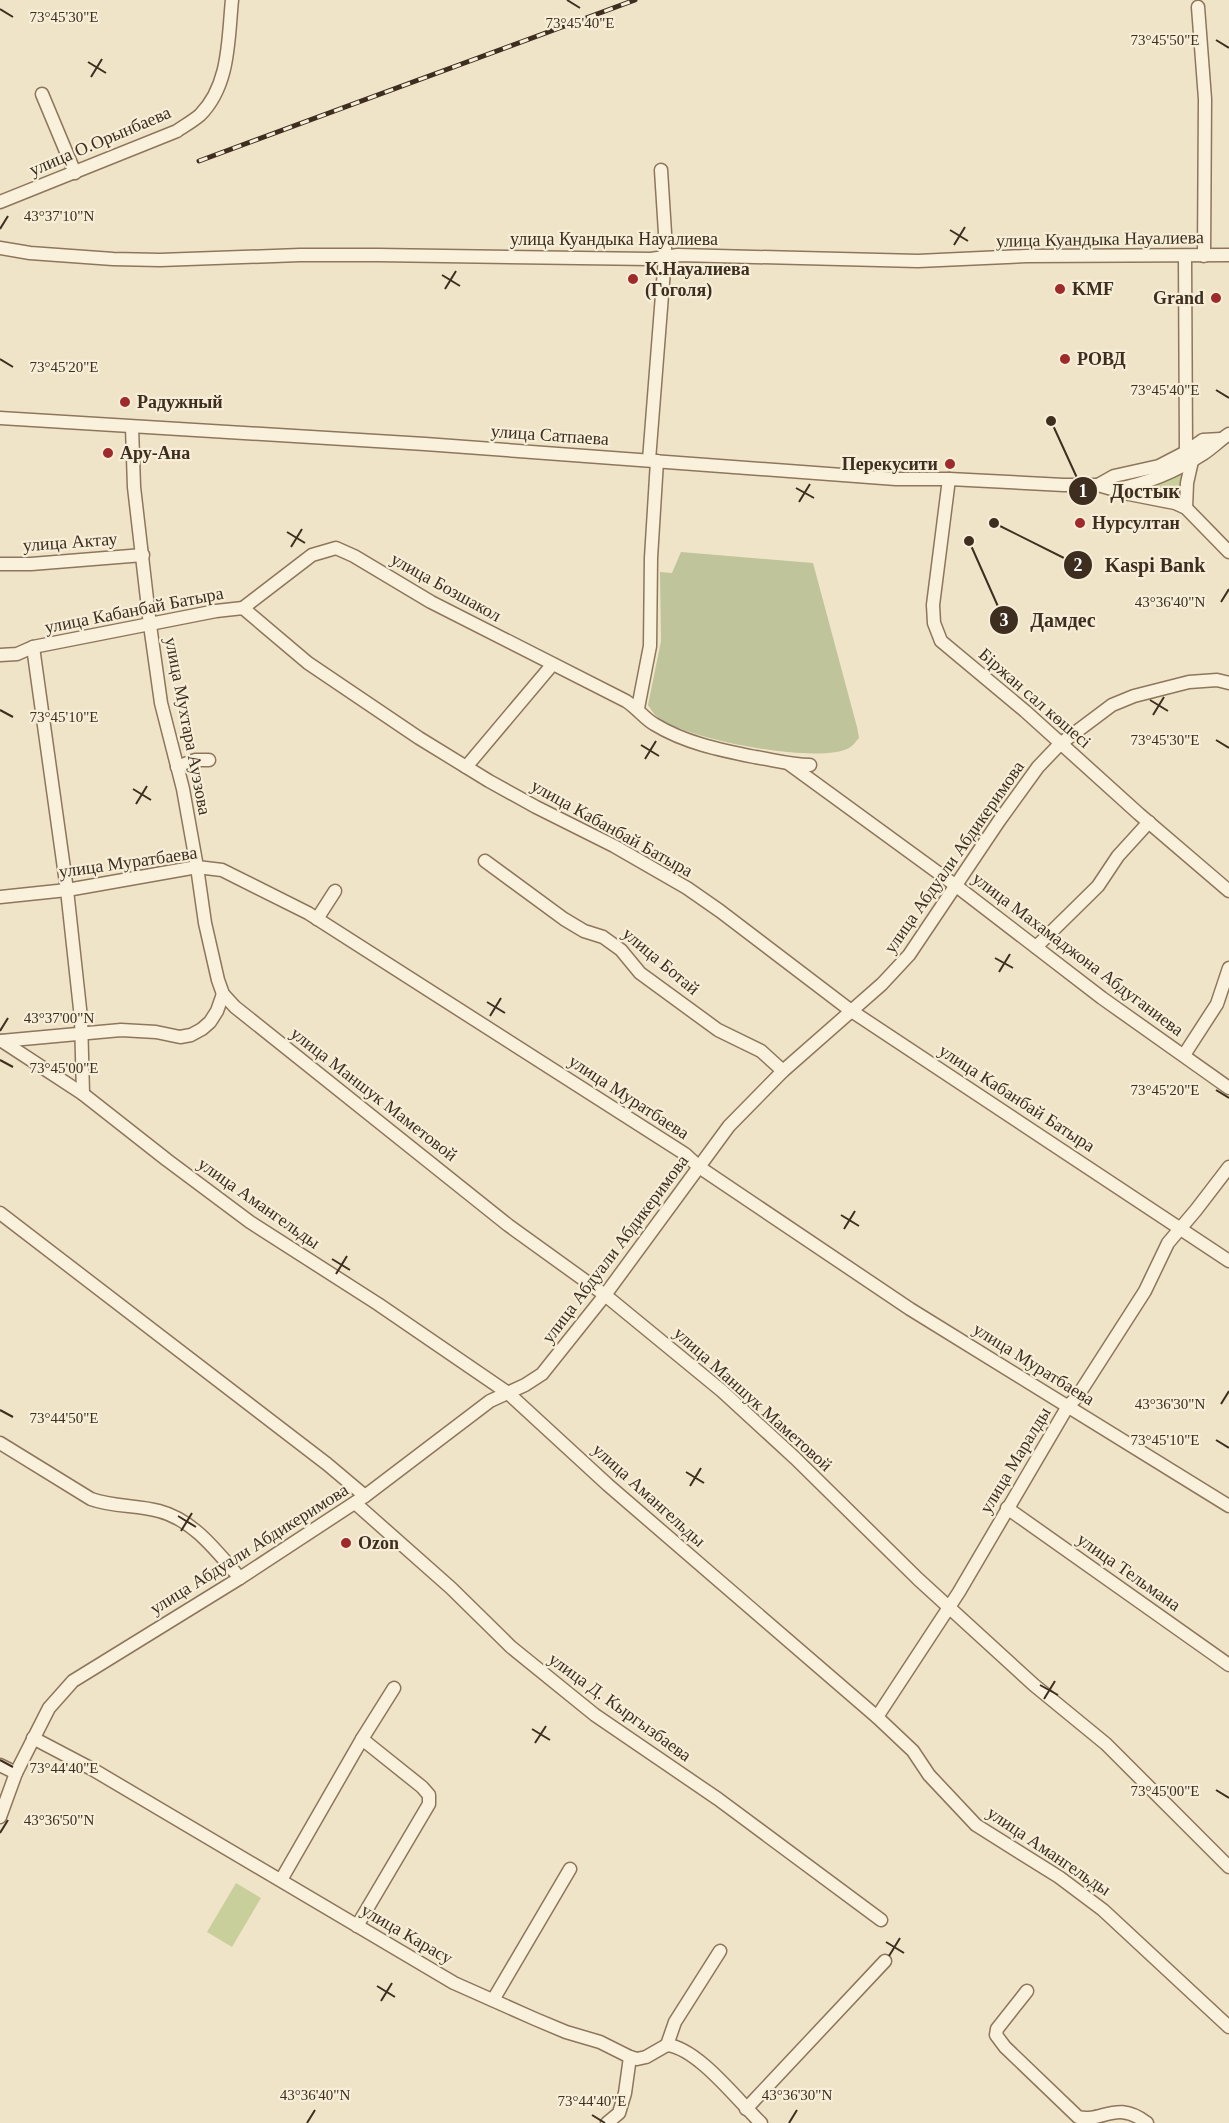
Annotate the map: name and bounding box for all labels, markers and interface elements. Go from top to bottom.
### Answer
text: 73°45'30"E [30,9,99,25]
text: 73°45'40"E [546,15,615,31]
text: 73°45'50"E [1131,32,1200,48]
street label: улица О.Орынбаева [26,102,174,180]
text: 43°37'10"N [24,208,94,224]
street label: улица Куандыка Науалиева [996,227,1204,251]
street label: улица Куандыка Науалиева [510,229,718,249]
place label: К.Науалиева (Гоголя) [645,259,750,301]
marker: К.Науалиева (Гоголя) [626,272,640,286]
place label: KMF [1072,279,1114,299]
marker: KMF [1053,282,1067,296]
place label: Grand [1153,288,1204,308]
marker: Grand [1209,291,1223,305]
place label: РОВД [1077,349,1126,369]
marker: РОВД [1058,352,1072,366]
text: 73°45'20"E [30,359,99,375]
text: 73°45'40"E [1131,382,1200,398]
place label: Радужный [137,392,223,412]
marker: Радужный [118,395,132,409]
street label: улица Сатпаева [490,421,610,449]
place label: Ару-Ана [120,443,190,463]
marker: Ару-Ана [101,446,115,460]
place label: Перекусити [842,454,938,474]
marker: Перекусити [943,457,957,471]
callout: Достык [1068,472,1192,510]
text: Достык [1110,480,1180,503]
text: 1 [1079,481,1088,501]
place label: Нурсултан [1092,513,1180,533]
marker: Нурсултан [1073,516,1087,530]
street label: улица Актау [22,529,118,555]
callout: Kaspi Bank [1063,546,1218,584]
street label: улица Бозшакол [387,548,505,626]
text: Kaspi Bank [1105,554,1206,577]
text: 2 [1074,555,1083,575]
street label: улица Кабанбай Батыра [43,583,225,637]
text: 43°36'40"N [1135,594,1205,610]
callout: Дамдес [989,601,1108,639]
text: Дамдес [1030,609,1096,632]
text: 3 [1000,610,1009,630]
street label: улица Мухтара Ауэзова [161,635,215,817]
street label: Біржан сал көшесі [975,644,1095,752]
text: 73°45'10"E [30,709,99,725]
text: 73°45'30"E [1131,732,1200,748]
street label: улица Абдуали Абдикеримова [880,757,1028,957]
street label: улица Кабанбай Батыра [528,775,696,881]
street label: улица Муратбаева [58,842,198,882]
street label: улица Махамаджона Абдуганиева [969,868,1187,1040]
street label: улица Ботай [619,923,704,999]
text: 43°37'00"N [24,1010,94,1026]
street label: улица Маншук Маметовой [287,1023,461,1165]
street label: улица Кабанбай Батыра [935,1040,1099,1156]
street label: улица Муратбаева [565,1051,693,1143]
text: 73°45'00"E [30,1060,99,1076]
text: 73°45'20"E [1131,1082,1200,1098]
street label: улица Абдуали Абдикеримова [538,1151,692,1347]
street label: улица Амангельды [194,1153,324,1253]
street label: улица Муратбаева [970,1319,1098,1409]
street label: улица Маншук Маметовой [670,1323,836,1475]
text: 43°36'30"N [1135,1396,1205,1412]
street label: улица Маралды [975,1403,1055,1517]
text: 73°44'50"E [30,1410,99,1426]
text: 73°45'10"E [1131,1432,1200,1448]
street label: улица Амангельды [589,1439,709,1551]
street label: улица Абдуали Абдикеримова [146,1480,352,1618]
street label: улица Тельмана [1074,1529,1184,1615]
place label: Ozon [358,1533,399,1553]
marker: Ozon [339,1536,353,1550]
street label: улица Д. Кыргызбаева [545,1649,695,1765]
text: 73°44'40"E [30,1760,99,1776]
text: 73°45'00"E [1131,1783,1200,1799]
street label: улица Амангельды [984,1802,1114,1900]
text: 43°36'50"N [24,1812,94,1828]
street label: улица Карасу [358,1900,456,1968]
text: 43°36'40"N [280,2087,350,2103]
text: 43°36'30"N [762,2087,832,2103]
text: 73°44'40"E [558,2093,627,2109]

